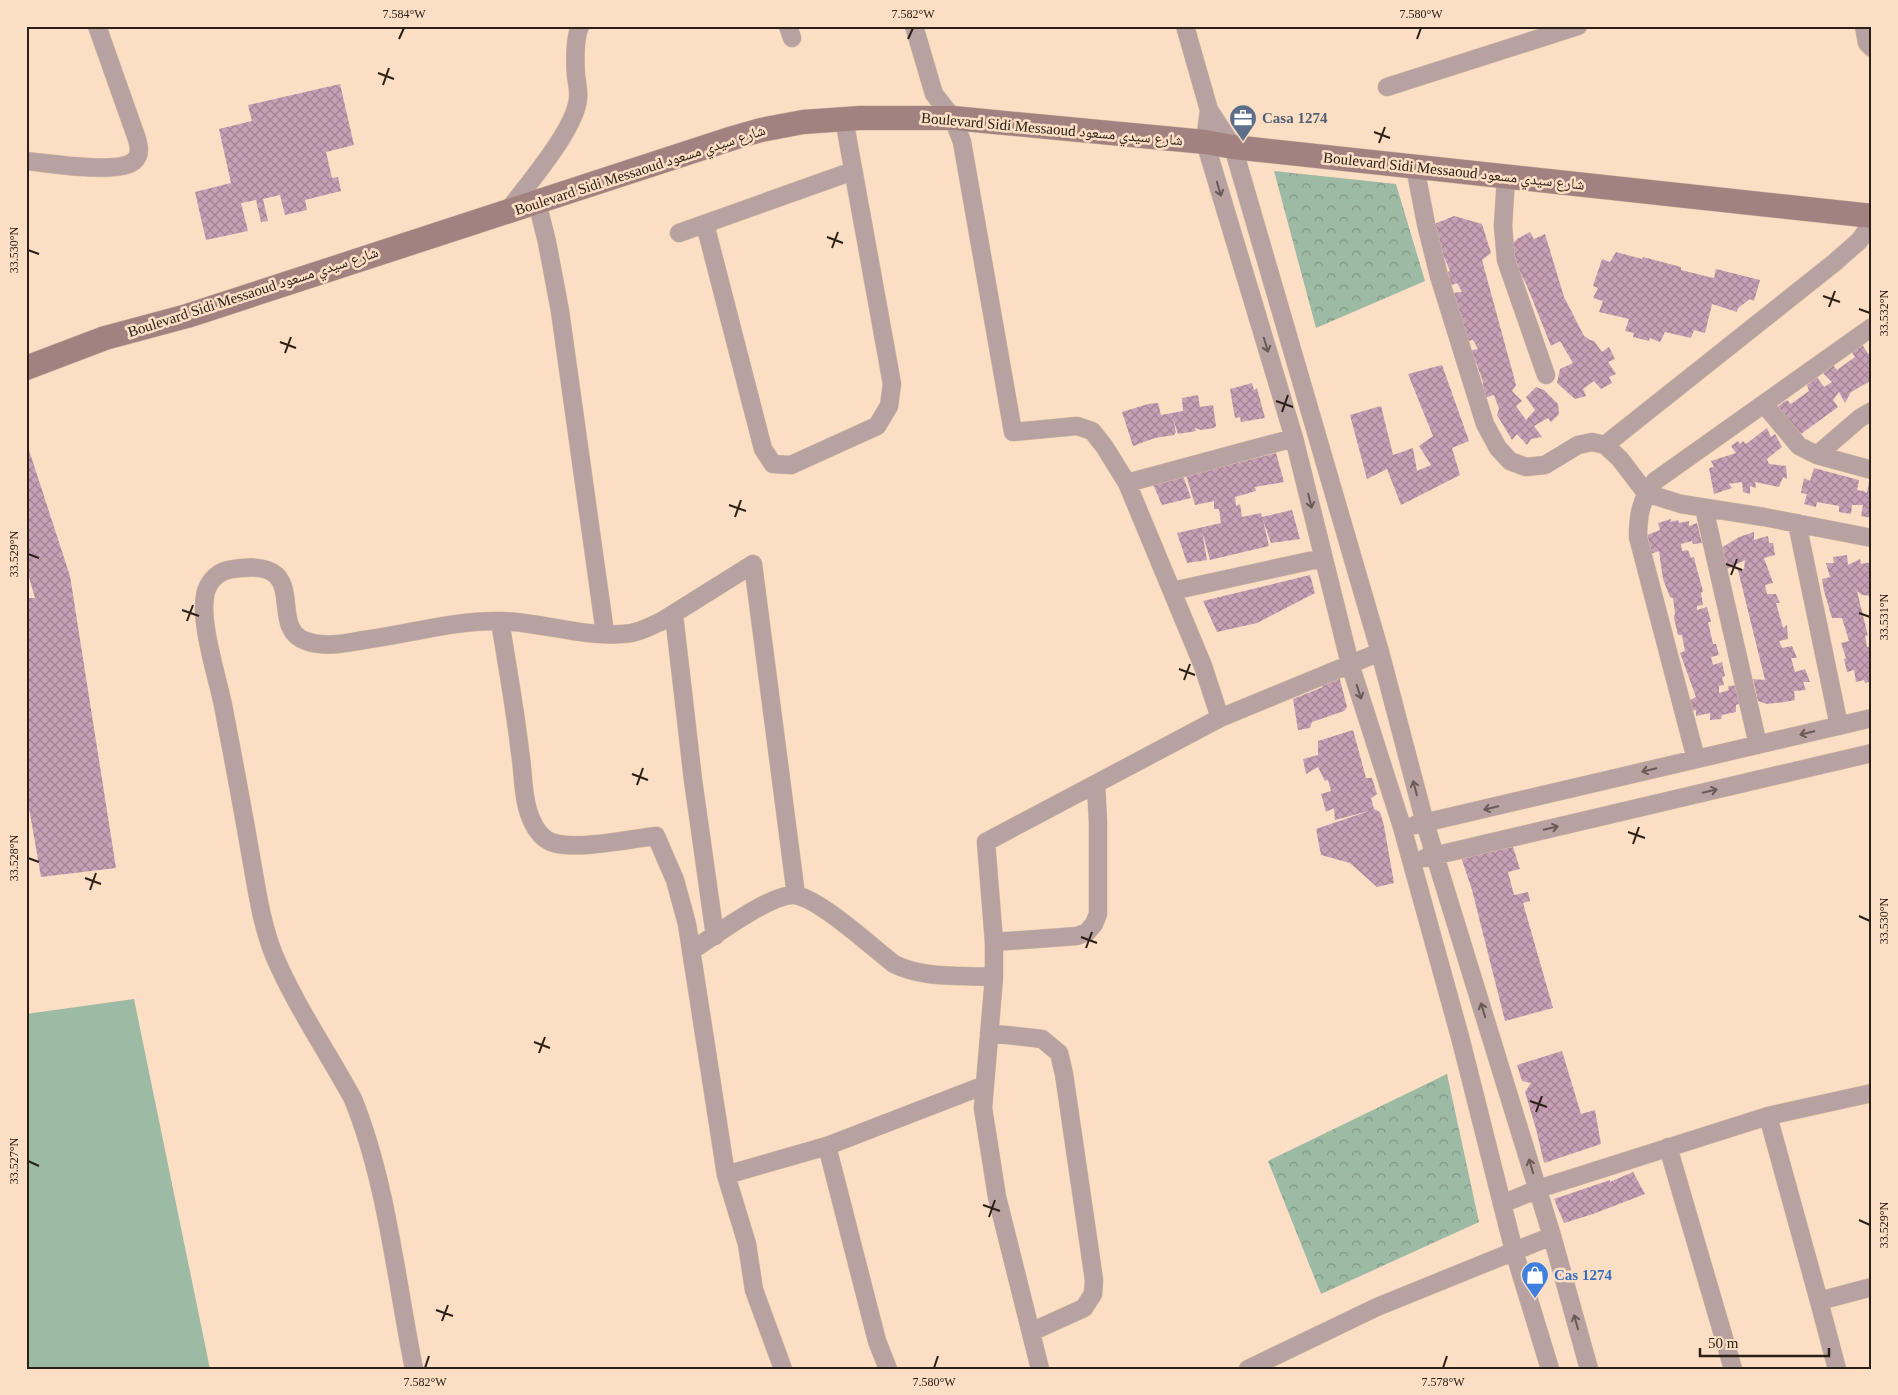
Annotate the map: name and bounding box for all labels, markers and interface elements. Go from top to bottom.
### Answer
text: 7.584°W [382,7,426,21]
text: 7.582°W [891,7,935,21]
text: 7.580°W [1399,7,1443,21]
office icon: Casa 1274 [1228,103,1258,142]
street label: Boulevard Sidi Messaoud شارع سيدي مسعود [920,110,1184,152]
place label: Casa 1274 [1262,110,1328,126]
street label: Boulevard Sidi Messaoud شارع سيدي مسعود [513,122,769,222]
street label: Boulevard Sidi Messaoud شارع سيدي مسعود [1322,149,1586,196]
one-way arrow [1215,181,1225,197]
text: 33.530°N [7,226,21,273]
street label: Boulevard Sidi Messaoud شارع سيدي مسعود [126,244,382,344]
text: 33.532°N [1877,289,1891,336]
one-way arrow [1262,336,1272,352]
one-way arrow [1306,493,1315,509]
text: 33.529°N [7,530,21,577]
text: 33.531°N [1877,593,1891,640]
one-way arrow [1354,684,1364,700]
one-way arrow [1800,729,1816,738]
one-way arrow [1642,766,1658,775]
one-way arrow [1410,781,1420,797]
one-way arrow [1701,786,1717,795]
one-way arrow [1483,804,1499,813]
one-way arrow [1543,823,1559,832]
text: 33.528°N [7,834,21,881]
text: 33.530°N [1877,897,1891,944]
one-way arrow [1478,1003,1488,1019]
text: 33.527°N [7,1137,21,1184]
one-way arrow [1525,1158,1535,1174]
text: 33.529°N [1877,1201,1891,1248]
shop icon: Cas 1274 [1520,1260,1550,1299]
place label: Cas 1274 [1554,1267,1612,1283]
one-way arrow [1571,1314,1581,1330]
scale bar [1700,1325,1829,1357]
text: 50 m [1708,1335,1739,1351]
text: 7.582°W [403,1375,447,1389]
text: 7.580°W [912,1375,956,1389]
text: 7.578°W [1421,1375,1465,1389]

